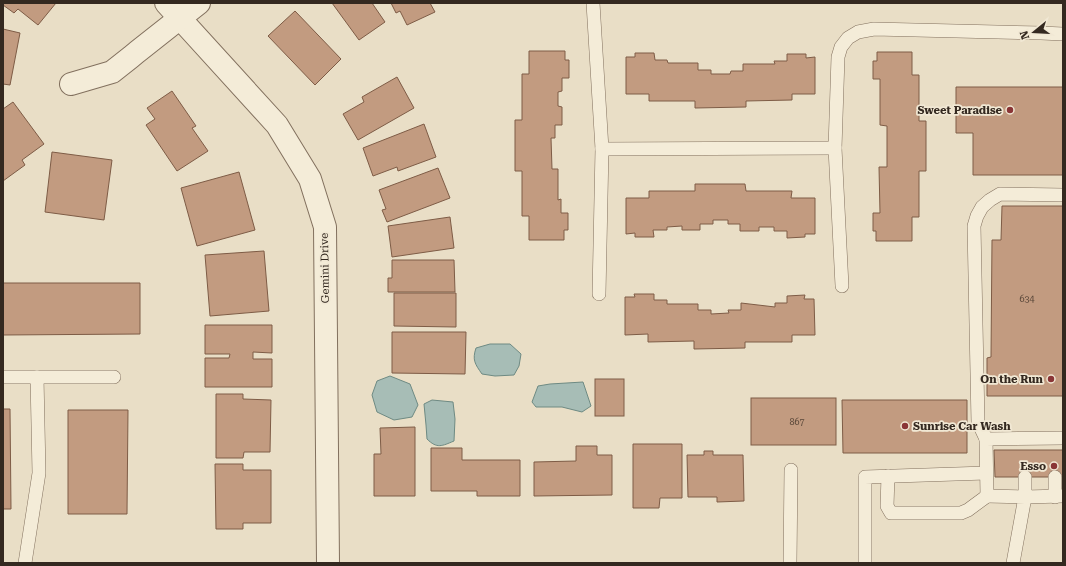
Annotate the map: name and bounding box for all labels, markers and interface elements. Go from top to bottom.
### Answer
north arrow [1014,12,1054,52]
text: N [1017,28,1032,41]
place label: Sweet Paradise [918,104,1003,117]
marker: Sweet Paradise [1005,105,1015,115]
street label: Gemini Drive [318,233,332,303]
house number: 634 [1019,294,1035,304]
place label: On the Run [980,373,1044,386]
marker: On the Run [1046,374,1056,384]
house number: 867 [789,417,805,427]
place label: Sunrise Car Wash [913,420,1011,433]
marker: Sunrise Car Wash [900,421,910,431]
place label: Esso [1020,460,1046,473]
marker: Esso [1049,461,1059,471]

